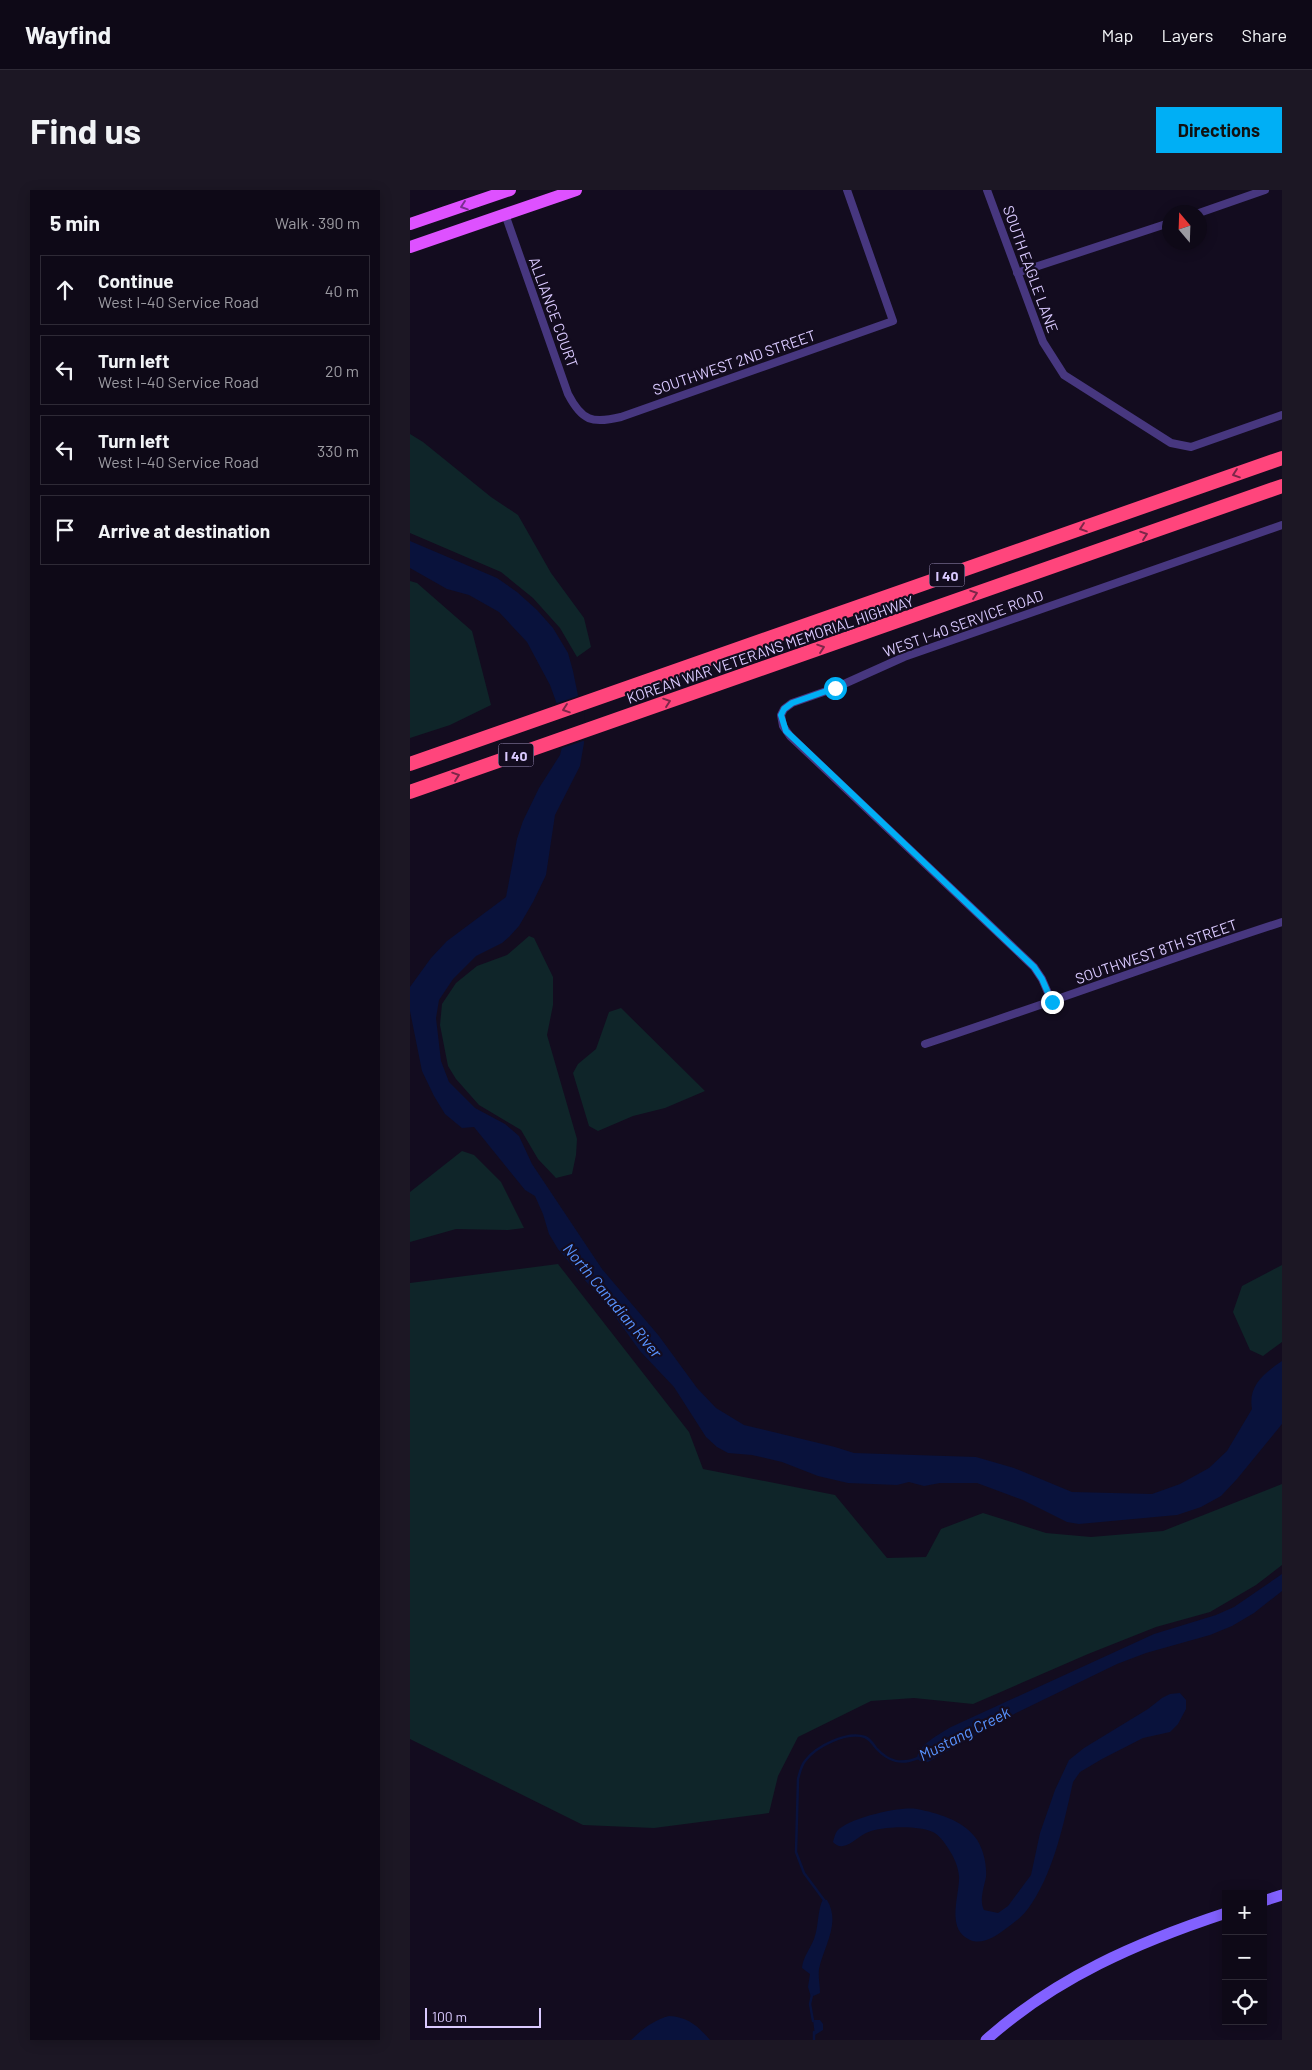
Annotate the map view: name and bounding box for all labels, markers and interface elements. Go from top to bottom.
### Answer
text: Wayfind [25,20,111,49]
text: Map [1101,24,1133,46]
text: Layers [1161,24,1214,46]
text: Share [1242,24,1287,46]
button: Directions [1156,107,1282,153]
text: Find us [30,109,141,151]
one-way arrow [460,200,468,210]
street label: SOUTH EAGLE LANE [1000,203,1062,335]
north arrow [1162,205,1207,250]
text: 5 min [50,210,100,235]
text: Walk · 390 m [275,213,360,232]
street label: ALLIANCE COURT [526,254,582,370]
text: Continue [98,269,174,292]
icon: ahead [51,276,79,304]
text: 40 m [325,281,359,300]
text: West I-40 Service Road [98,292,259,311]
street label: SOUTHWEST 2ND STREET [650,326,818,398]
text: Turn left [98,349,169,372]
icon: left [51,356,79,384]
text: 20 m [325,361,359,380]
text: West I-40 Service Road [98,372,259,391]
text: Turn left [98,429,169,452]
icon: left [51,436,79,464]
text: 330 m [317,441,359,460]
text: West I-40 Service Road [98,452,259,471]
one-way arrow [1232,468,1241,478]
icon: arrive [51,516,79,544]
text: Arrive at destination [98,519,270,542]
one-way arrow [1079,522,1087,532]
one-way arrow [1139,531,1148,541]
road number: I 40 [930,564,964,586]
street label: WEST I-40 SERVICE ROAD [880,586,1046,660]
one-way arrow [969,590,978,600]
street label: KOREAN WAR VETERANS MEMORIAL HIGHWAY [624,591,916,707]
one-way arrow [816,644,824,654]
route start [824,677,847,700]
one-way arrow [663,698,671,708]
one-way arrow [563,703,571,713]
road number: I 40 [498,744,534,766]
one-way arrow [451,772,460,782]
street label: SOUTHWEST 8TH STREET [1073,915,1239,987]
route end [1041,991,1064,1014]
water label: North Canadian River [560,1239,667,1362]
water label: Mustang Creek [915,1702,1013,1764]
map controls [1222,1890,1267,2025]
button: + [1222,1890,1267,1935]
button: − [1222,1935,1267,1980]
button: locate [1222,1980,1267,2025]
scale bar [425,2005,541,2028]
text: 100 m [432,2008,467,2025]

